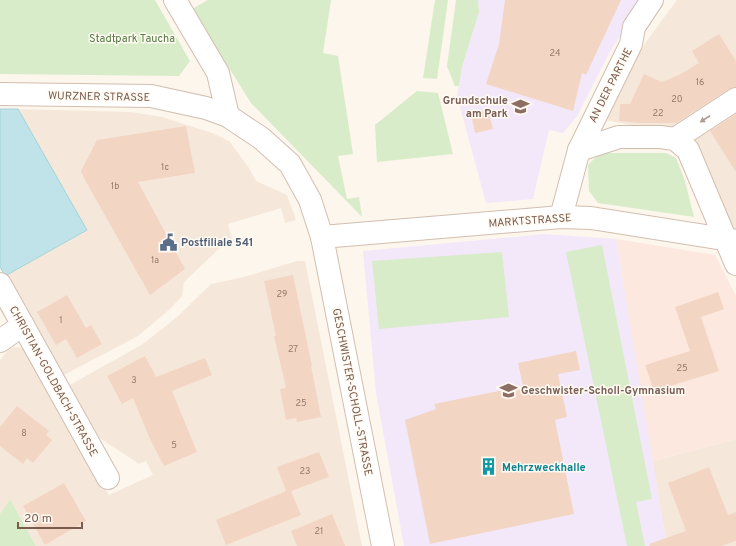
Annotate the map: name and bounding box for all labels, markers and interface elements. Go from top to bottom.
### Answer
park label: Stadtpark Taucha [89,32,175,46]
street label: AN DER PARTHE [586,46,636,125]
house number: 24 [549,48,561,59]
house number: 16 [696,77,704,88]
street label: WURZNER STRASSE [48,89,150,105]
place label: Grundschule am Park [443,94,508,121]
house number: 20 [671,94,683,105]
school or university icon: Grundschule am Park [511,96,531,116]
house number: 22 [652,108,664,119]
one-way arrow [700,115,710,123]
house number: 1c [161,162,169,173]
house number: 1b [111,181,119,192]
street label: MARKTSTRASSE [488,211,572,231]
public building icon: Postfiliale 541 [158,232,178,252]
place label: Postfiliale 541 [181,236,254,250]
house number: 1a [151,255,159,266]
house number: 29 [277,289,287,300]
street label: CHRISTIAN-GOLDBACH-STRASSE [6,304,100,459]
street label: GESCHWISTER-SCHOLL-STRASSE [329,307,375,477]
house number: 1 [59,315,63,326]
house number: 27 [288,344,298,355]
house number: 25 [676,363,688,374]
house number: 3 [131,375,137,386]
school or university icon: Geschwister-Scholl-Gymnasium [498,380,518,400]
place label: Geschwister-Scholl-Gymnasium [521,384,685,398]
house number: 25 [295,398,307,409]
house number: 8 [21,428,27,439]
house number: 5 [171,440,177,451]
building icon: Mehrzweckhalle [479,457,499,477]
place label: Mehrzweckhalle [502,461,586,475]
house number: 23 [300,466,310,477]
scale bar [18,504,82,530]
text: 20 m [24,511,52,527]
house number: 21 [315,526,323,537]

